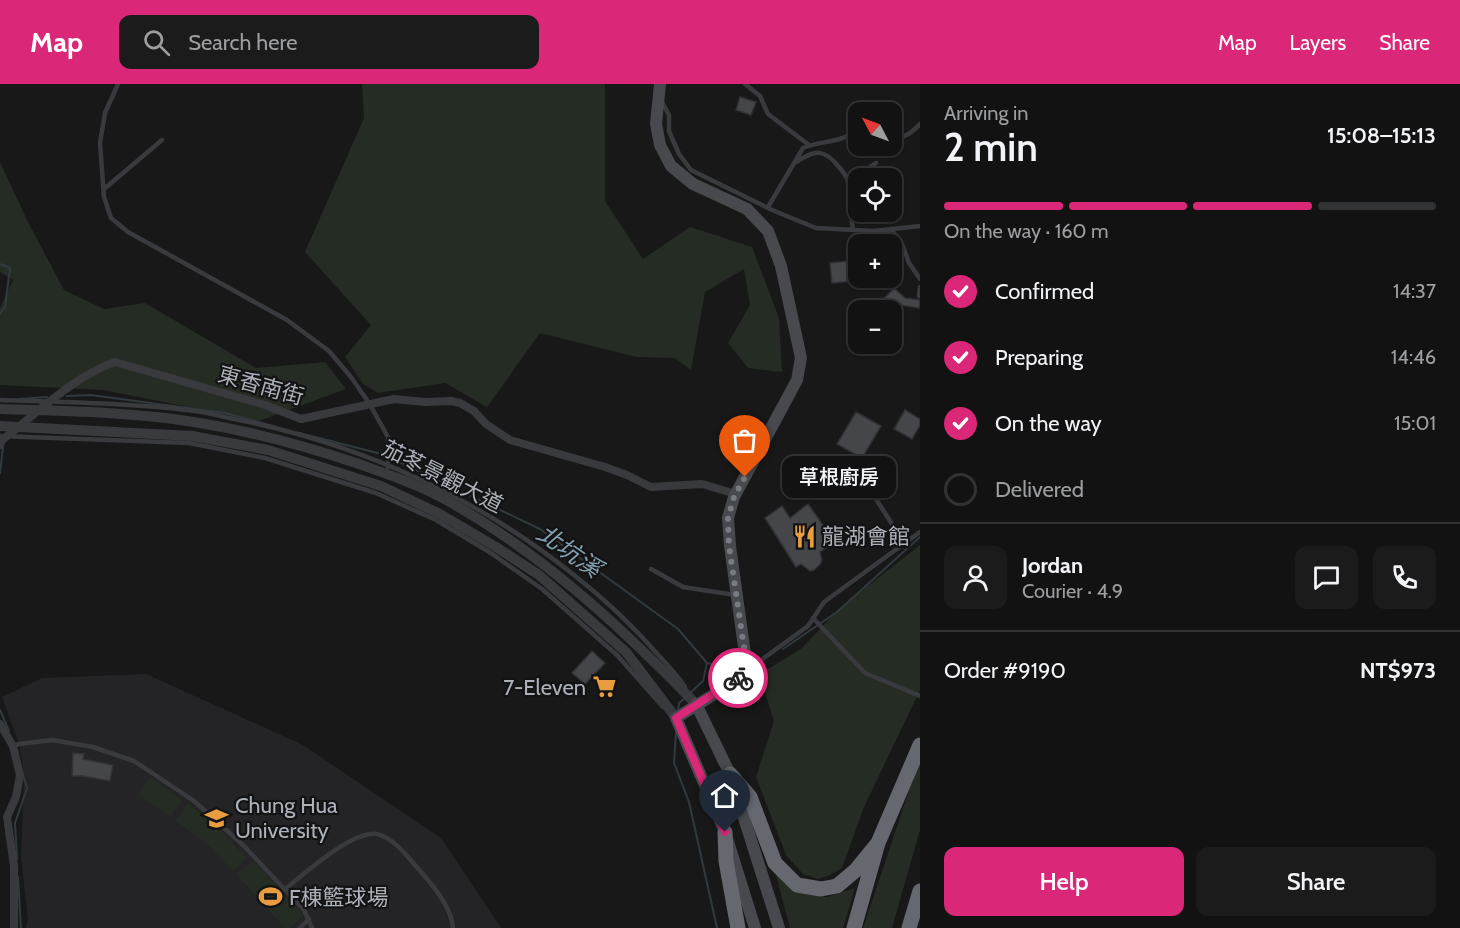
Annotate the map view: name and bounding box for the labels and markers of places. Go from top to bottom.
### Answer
pin [719,415,770,477]
callout: 草根廚房 [781,456,895,498]
restaurant icon: 龍湖會館 [791,523,817,549]
place label: 龍湖會館 [822,523,910,550]
place label: 7-Eleven [503,674,586,701]
supermarket icon: 7-Eleven [591,674,617,700]
pin [699,770,750,832]
place label: Chung Hua University [235,792,338,844]
school or university icon: Chung Hua University [204,805,230,831]
sports icon: F棟籃球場 [258,884,284,910]
place label: F棟籃球場 [289,884,389,911]

